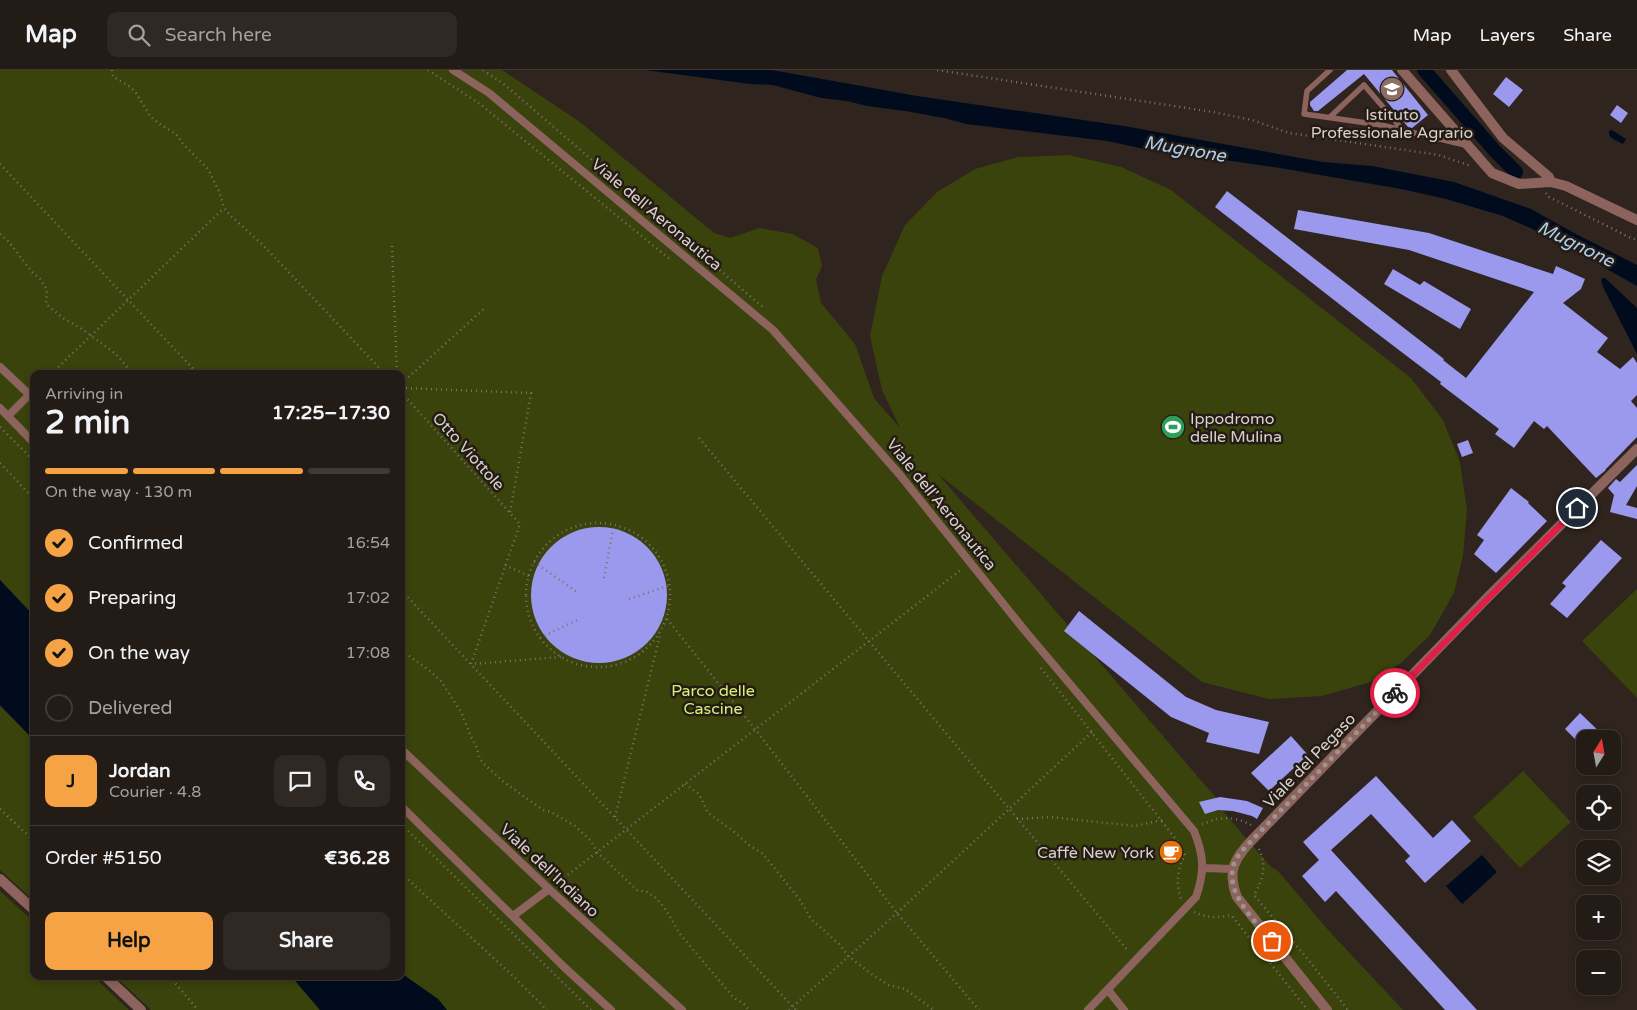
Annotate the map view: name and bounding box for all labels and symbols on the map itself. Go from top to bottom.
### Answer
school or university icon: Istituto Professionale Agrario [1379,76,1405,102]
place label: Istituto Professionale Agrario [1311,105,1473,143]
water label: Mugnone [1142,131,1228,167]
street label: Viale dell'Aeronautica [587,154,726,275]
water label: Mugnone [1534,216,1619,272]
street label: Otto Viottole [428,408,509,495]
place label: Ippodromo delle Mulina [1190,409,1282,447]
sports icon: Ippodromo delle Mulina [1160,414,1186,440]
street label: Viale dell'Aeronautica [882,435,1001,575]
pin [1556,487,1598,529]
courier [1370,668,1420,718]
park label: Parco delle Cascine [671,681,755,719]
street label: Viale del Pegaso [1259,709,1360,812]
north arrow [1576,730,1621,775]
street label: Viale dell'Indiano [496,820,603,922]
cafe icon: Caffè New York [1158,839,1184,865]
place label: Caffè New York [1037,843,1154,863]
pin [1251,920,1293,962]

